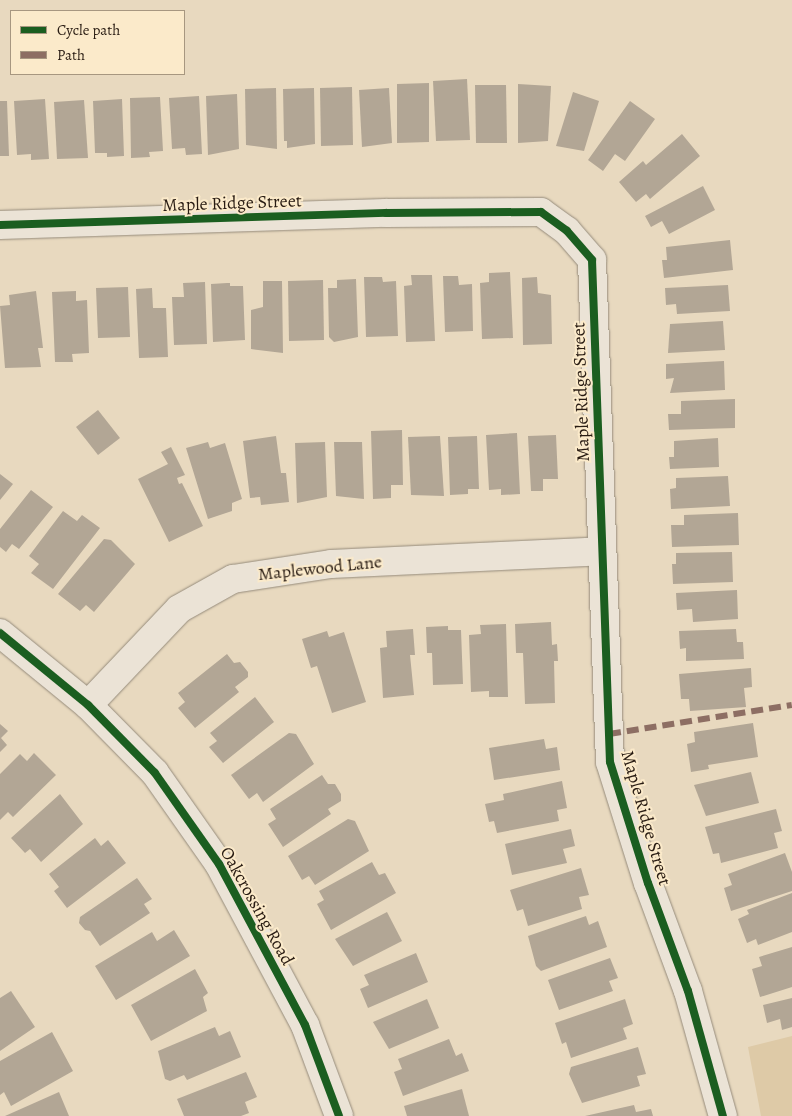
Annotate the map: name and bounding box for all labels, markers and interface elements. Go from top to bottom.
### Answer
legend [10,10,185,75]
text: Cycle path [57,20,120,40]
text: Path [57,45,85,65]
street label: Maple Ridge Street [162,190,302,216]
street label: Maple Ridge Street [568,322,594,462]
street label: Maplewood Lane [257,551,383,585]
street label: Maple Ridge Street [616,748,676,888]
street label: Oakcrossing Road [216,843,298,969]

